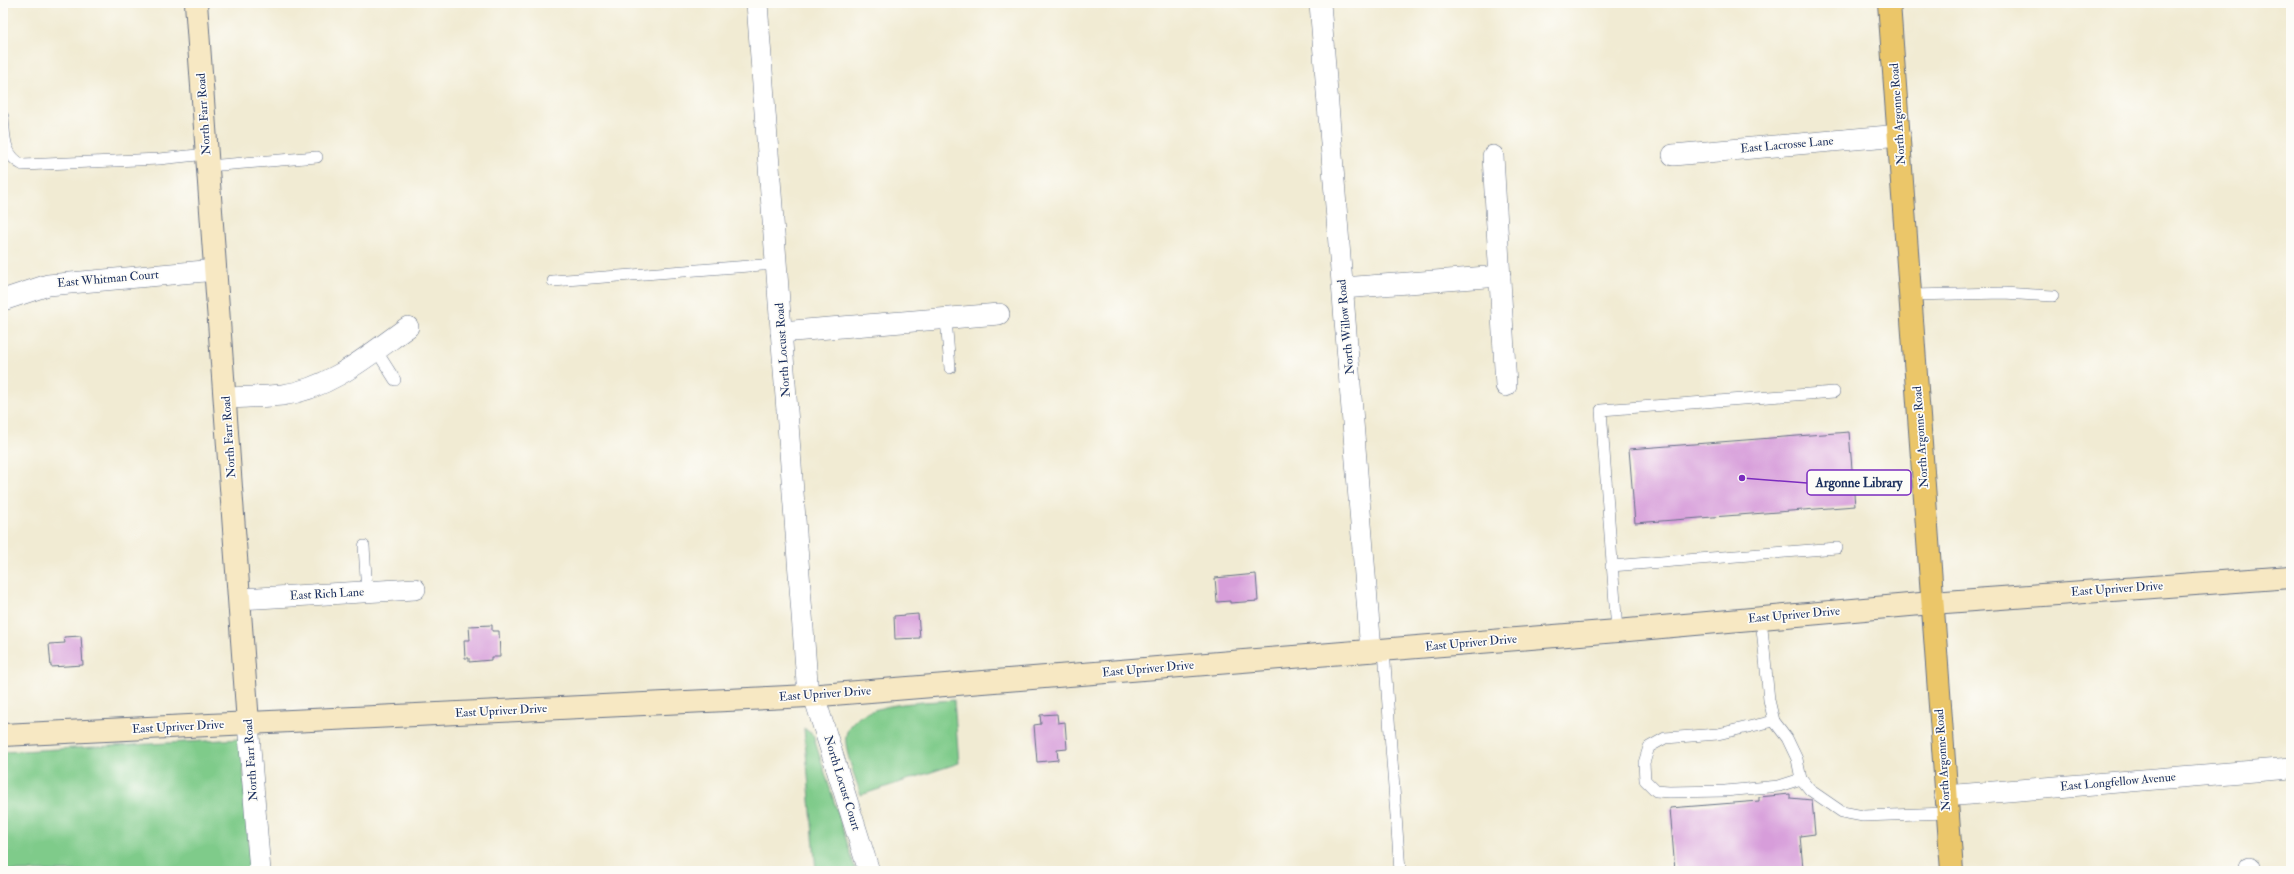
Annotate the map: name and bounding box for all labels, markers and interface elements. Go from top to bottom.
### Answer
street label: North Argonne Road [1887,62,1909,165]
street label: North Farr Road [194,72,214,155]
street label: East Lacrosse Lane [1740,133,1834,157]
street label: East Whitman Court [57,267,159,291]
street label: North Willow Road [1334,279,1358,375]
street label: North Locust Road [772,302,794,398]
street label: North Argonne Road [1910,385,1932,488]
street label: North Farr Road [219,395,239,478]
callout: Argonne Library [1807,470,1911,495]
text: Argonne Library [1814,475,1904,492]
street label: East Upriver Drive [2071,578,2163,600]
street label: East Rich Lane [289,585,365,603]
street label: East Upriver Drive [1747,604,1841,626]
street label: East Upriver Drive [1424,632,1518,654]
street label: East Upriver Drive [1101,658,1195,680]
street label: East Upriver Drive [779,683,871,705]
street label: East Upriver Drive [455,701,547,721]
street label: North Argonne Road [1932,708,1954,811]
street label: East Upriver Drive [132,717,224,737]
street label: North Farr Road [241,718,261,801]
street label: North Locust Court [820,734,864,832]
street label: East Longfellow Avenue [2060,769,2176,795]

